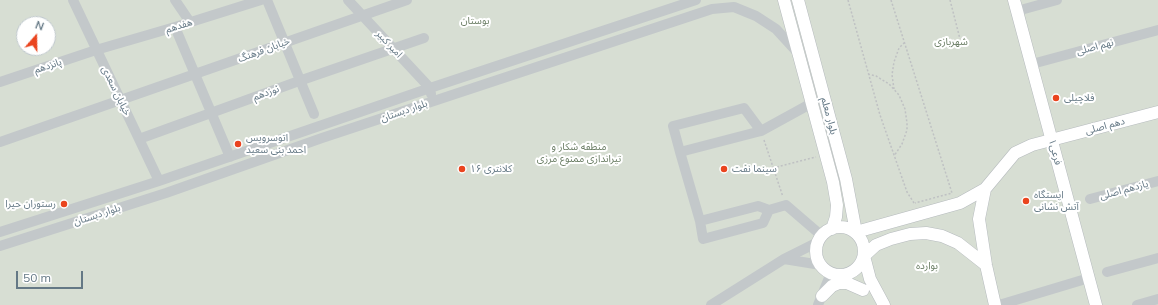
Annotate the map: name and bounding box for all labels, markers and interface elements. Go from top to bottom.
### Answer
park label: بوستان [461,15,489,27]
north arrow [16,16,56,56]
street label: هفدهم [164,16,194,36]
text: N [33,18,46,34]
street label: امیر کبیر [373,28,405,60]
street label: خیابان فرهنگ [236,35,292,65]
park label: شهربازی [934,36,968,48]
street label: نهم اصلی [1075,36,1115,58]
street label: پانزدهم [33,56,63,76]
street label: خیابان سعدی [99,64,133,118]
street label: نوزدهم [251,83,281,103]
place label: فلاچیلی [1064,92,1094,104]
marker: فلاچیلی [1051,93,1061,103]
street label: بلوار معلم [818,96,840,136]
street label: بلوار دبستان [379,97,429,125]
street label: دهم اصلی [1084,115,1126,137]
place label: اتوسرویس احمد بنی سعید [246,132,306,156]
street label: فرعی۱ [1046,138,1064,166]
marker: اتوسرویس احمد بنی سعید [233,139,243,149]
park label: منطقه شکار و تیراندازی ممنوع مرزی [537,141,621,164]
place label: کلانتری ۱۶ [470,163,512,175]
place label: سینما نفت [732,163,777,175]
marker: کلانتری ۱۶ [457,164,467,174]
marker: سینما نفت [719,164,729,174]
street label: یازدهم اصلی [1098,178,1150,202]
place label: ایستگاه آتش نشانی [1034,189,1079,212]
marker: ایستگاه آتش نشانی [1021,196,1031,206]
place label: رستوران حیرا [5,198,56,210]
marker: رستوران حیرا [59,199,69,209]
street label: بلوار دبستان [72,202,122,228]
park label: بوارده [916,260,938,272]
scale bar [18,263,85,289]
text: 50 m [23,270,51,285]

